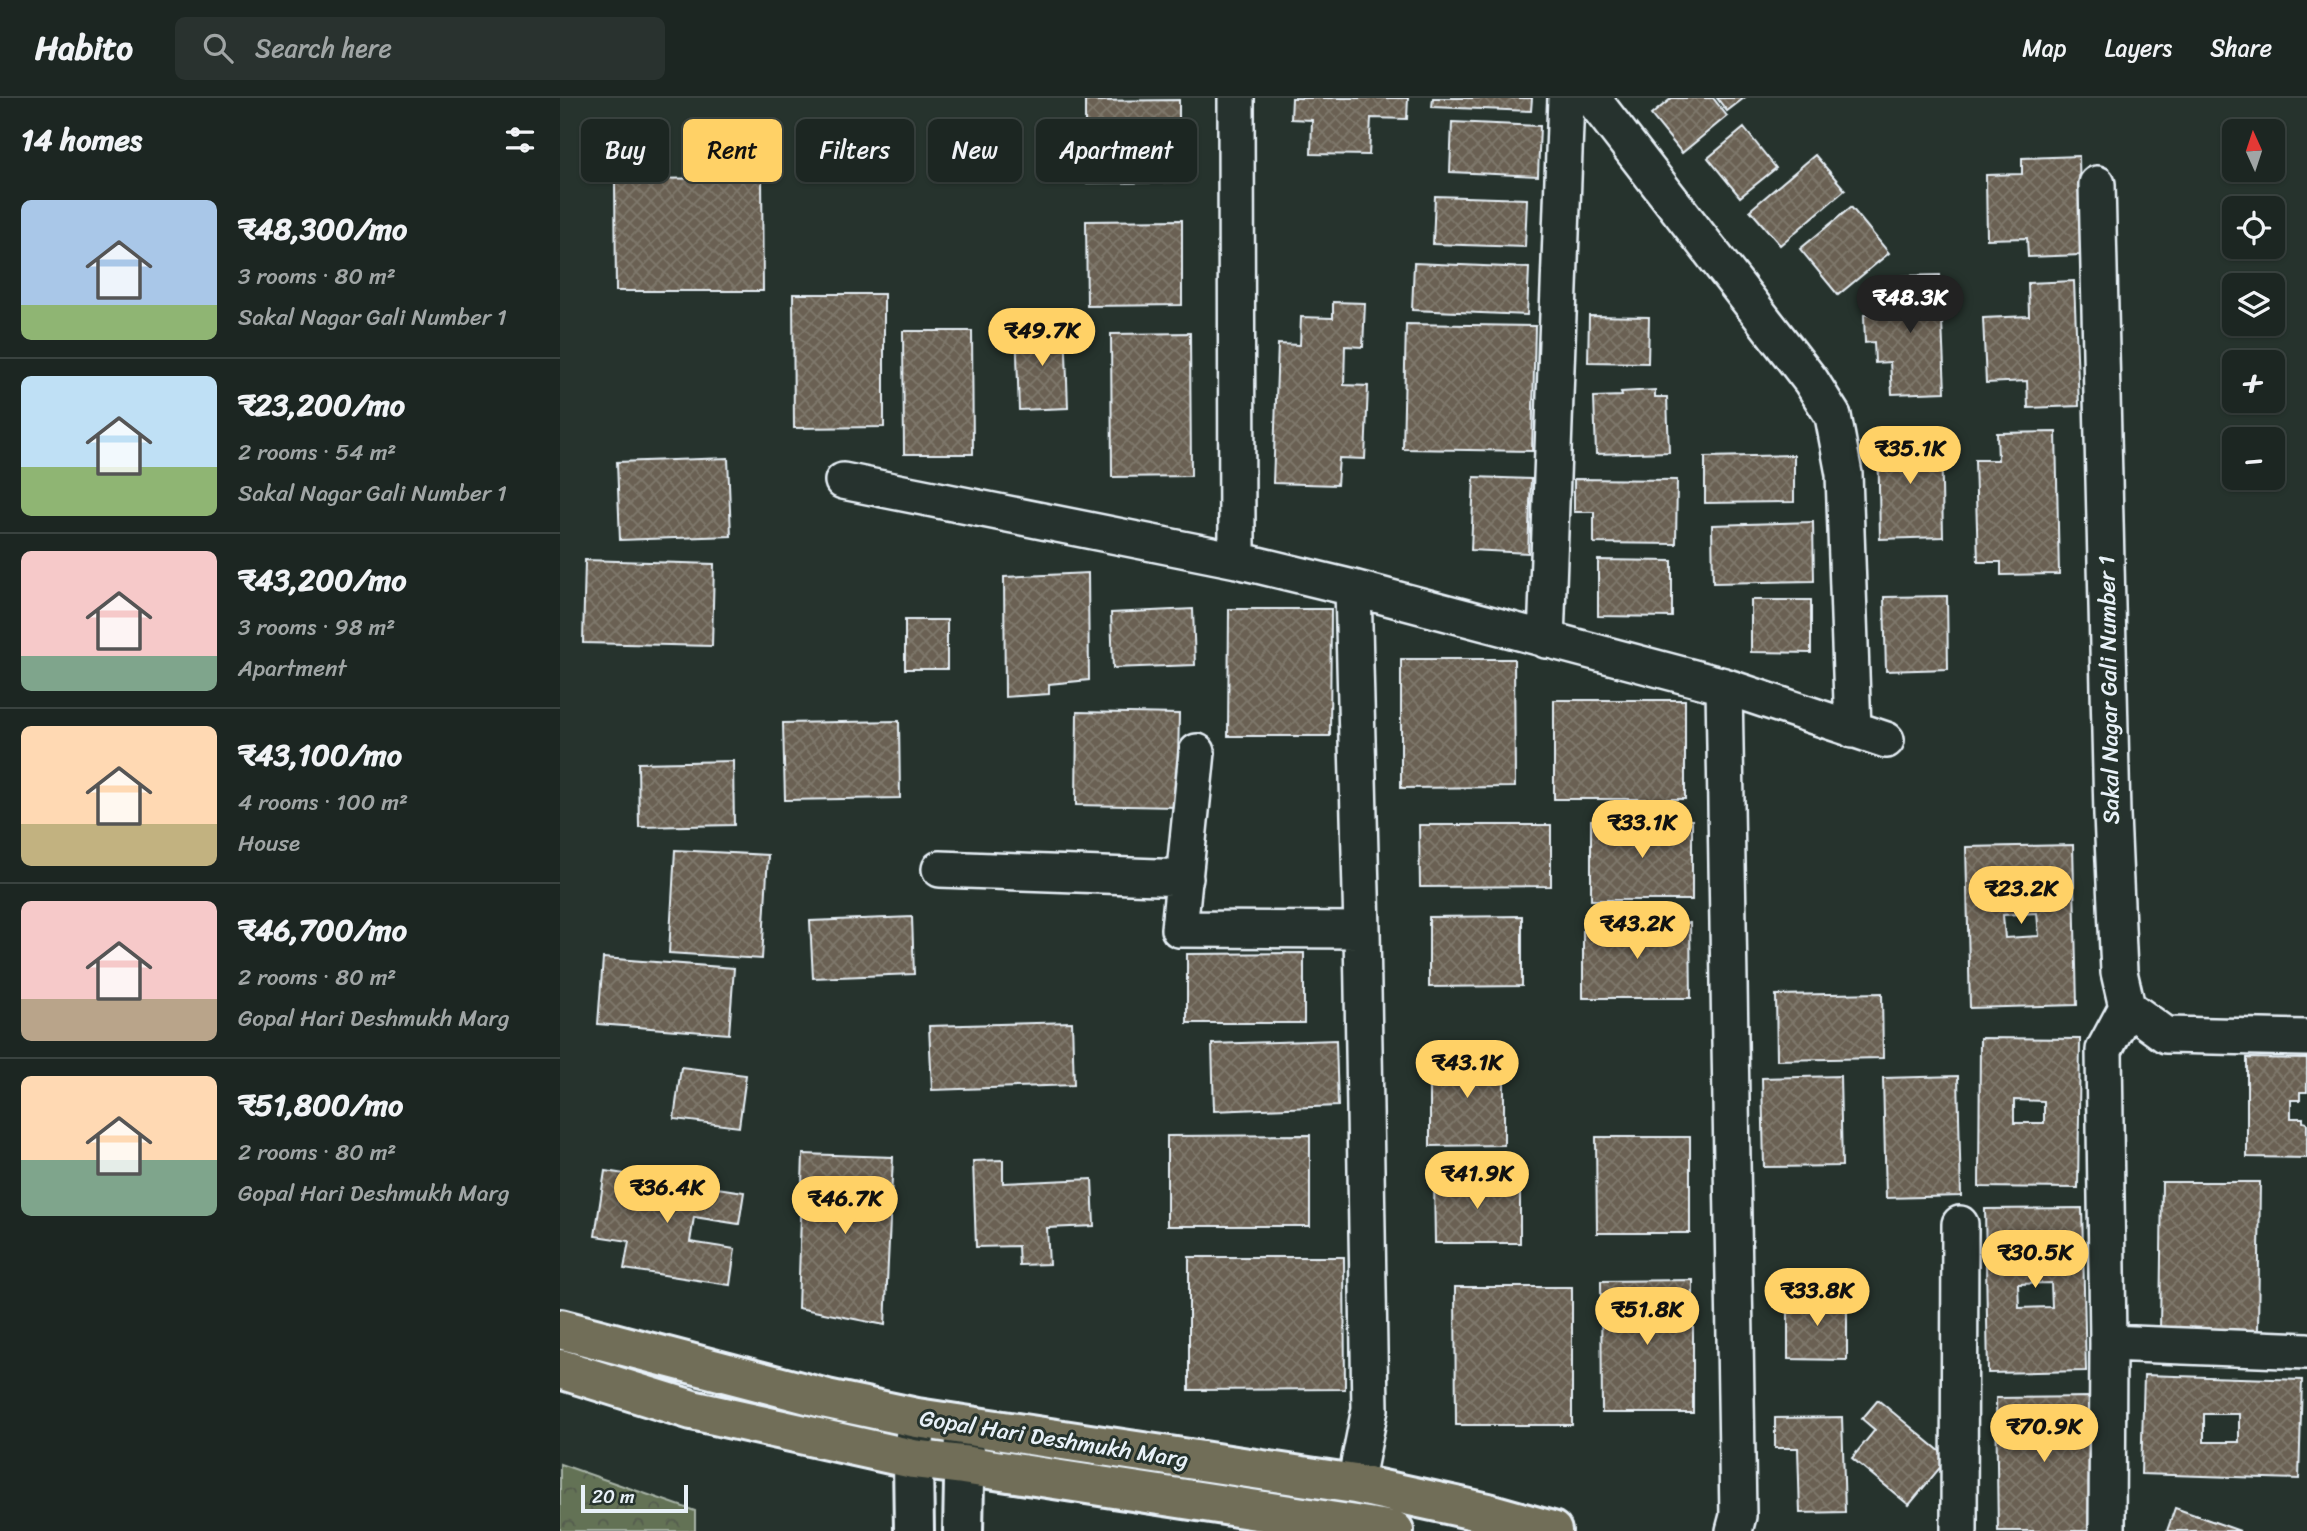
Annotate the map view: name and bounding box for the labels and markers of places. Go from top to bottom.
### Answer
pin: ₹48.3K [1853,275,1967,335]
pin: ₹49.7K [985,308,1099,368]
pin: ₹35.1K [1853,426,1967,486]
pin: ₹33.1K [1585,800,1699,860]
pin: ₹23.2K [1964,866,2078,926]
pin: ₹43.2K [1580,902,1694,961]
pin: ₹43.1K [1410,1040,1524,1100]
pin: ₹41.9K [1420,1152,1534,1211]
pin: ₹36.4K [610,1166,724,1225]
pin: ₹46.7K [788,1176,902,1236]
pin: ₹30.5K [1978,1230,2092,1290]
pin: ₹33.8K [1760,1268,1874,1328]
pin: ₹51.8K [1590,1288,1704,1347]
pin: ₹70.9K [1987,1404,2101,1464]

